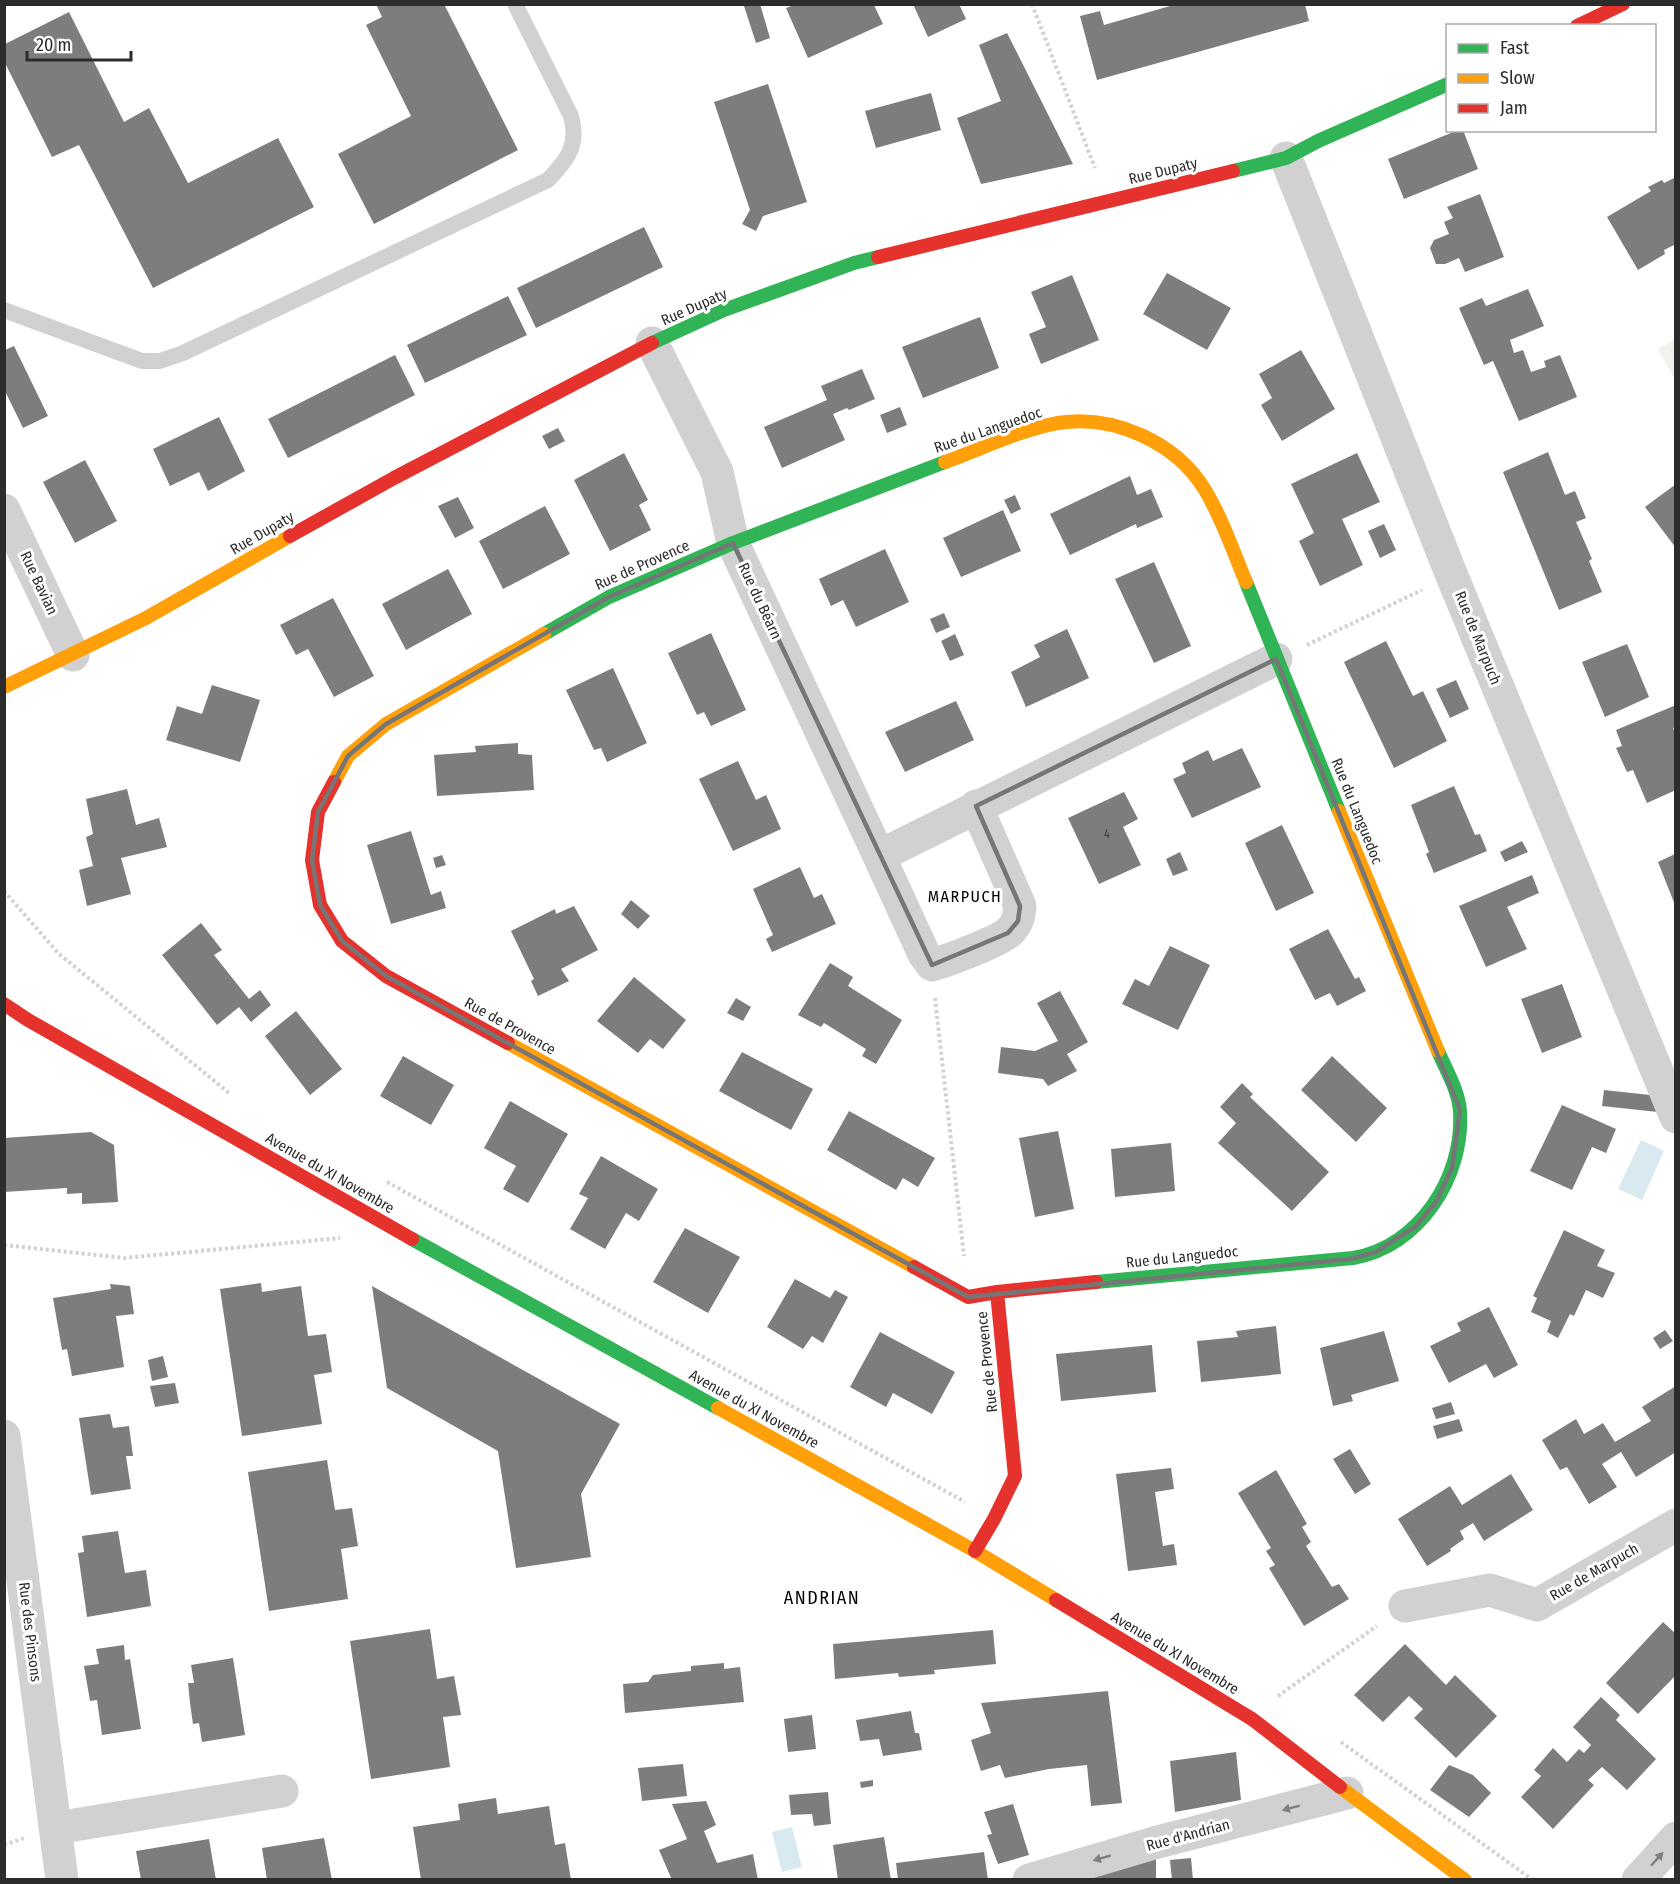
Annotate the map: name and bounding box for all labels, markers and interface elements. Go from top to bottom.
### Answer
scale bar [27,24,130,62]
legend [1446,24,1656,132]
text: 20 m [36,34,71,56]
text: Fast [1500,37,1529,59]
text: Slow [1500,67,1535,89]
text: Jam [1500,97,1528,119]
street label: Rue Dupaty [1127,154,1200,188]
street label: Rue Dupaty [658,284,730,330]
street label: Rue du Languedoc [932,403,1045,457]
street label: Rue Dupaty [227,507,297,558]
street label: Rue de Provence [592,536,692,594]
street label: Rue Bavian [16,548,62,618]
street label: Rue du Béarn [734,560,786,642]
street label: Rue de Marpuch [1451,589,1505,687]
street label: Rue du Languedoc [1328,755,1387,867]
house number: 4 [1104,827,1110,841]
district label: MARPUCH [928,887,1002,906]
street label: Rue de Provence [461,993,559,1059]
street label: Avenue du XI Novembre [262,1129,398,1217]
street label: Rue du Languedoc [1125,1242,1240,1272]
street label: Rue de Provence [973,1311,1001,1413]
street label: Avenue du XI Novembre [686,1366,822,1452]
street label: Rue de Marpuch [1546,1539,1642,1605]
street label: Rue des Pinsons [15,1581,45,1683]
district label: ANDRIAN [784,1587,860,1609]
street label: Avenue du XI Novembre [1108,1608,1242,1698]
one-way arrow [1281,1804,1299,1813]
street label: Rue d'Andrian [1144,1815,1232,1855]
one-way arrow [1650,1852,1663,1867]
one-way arrow [1093,1854,1111,1863]

